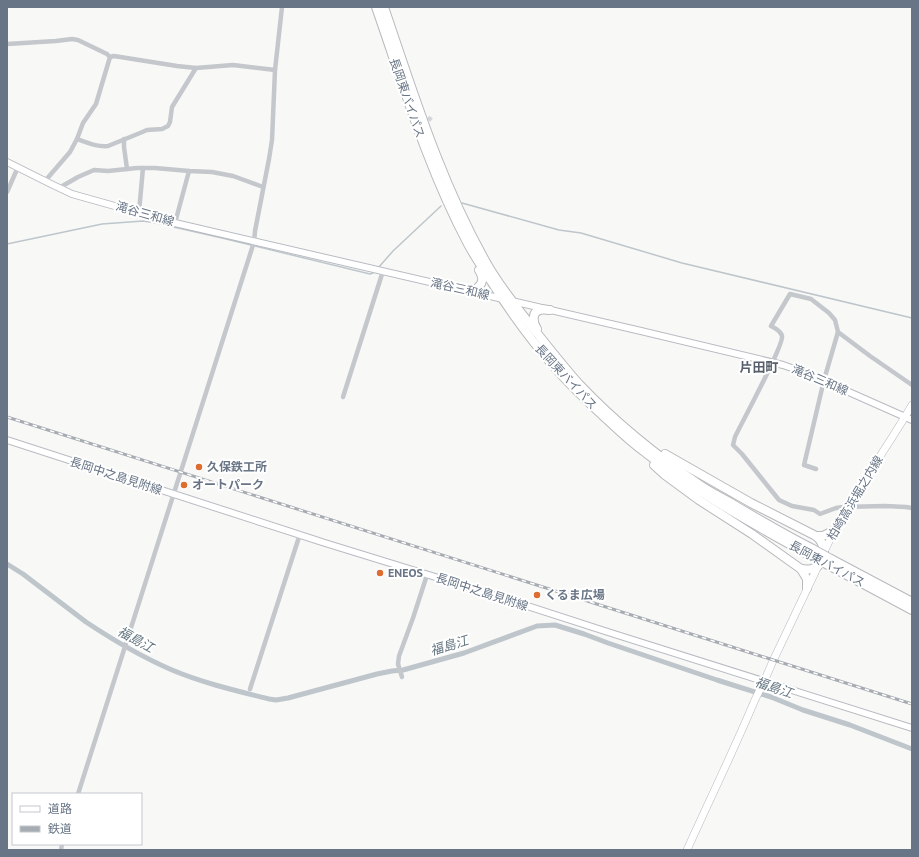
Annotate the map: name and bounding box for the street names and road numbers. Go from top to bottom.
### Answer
street label: 長岡東バイパス [387,56,428,140]
street label: 滝谷三和線 [114,198,176,229]
street label: 滝谷三和線 [429,274,491,303]
street label: 長岡東バイパス [532,341,600,412]
street label: 滝谷三和線 [790,361,851,398]
street label: 柏崎高浜堀之内線 [823,453,886,543]
street label: 長岡中之島見附線 [68,454,164,497]
street label: 長岡東バイパス [787,537,868,590]
street label: 長岡中之島見附線 [434,570,530,613]

